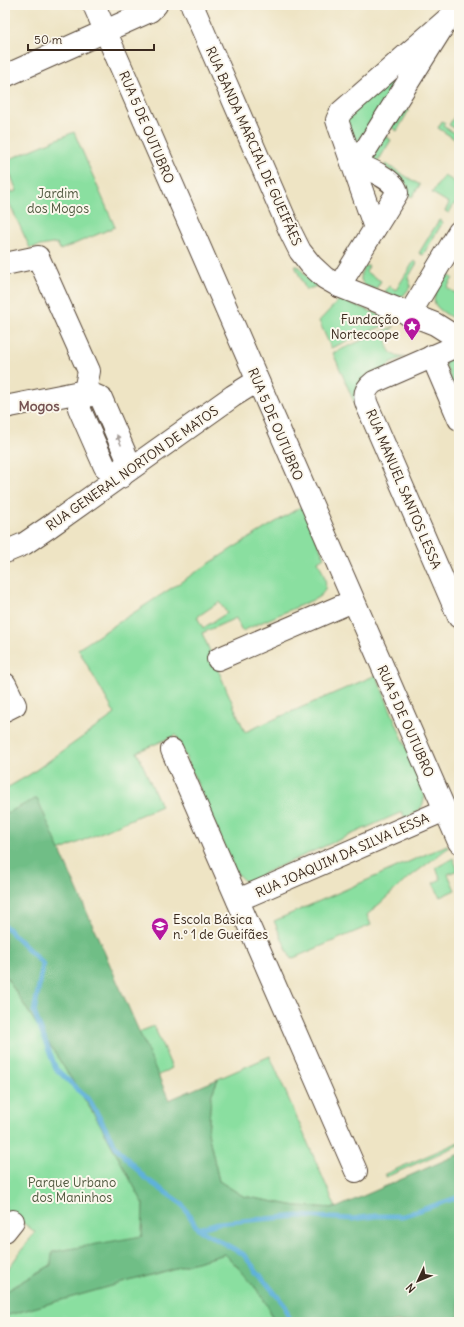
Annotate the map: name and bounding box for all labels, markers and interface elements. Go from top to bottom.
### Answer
scale bar [28,26,154,52]
text: 50 m [34,32,63,47]
street label: RUA BANDA MARCIAL DE GUEIFÃES [202,44,305,249]
street label: RUA 5 DE OUTUBRO [115,68,178,186]
park label: Jardim dos Mogos [27,185,89,217]
place label: Fundação Nortecoope [331,311,399,343]
place icon: Fundação Nortecoope [402,316,422,341]
street label: RUA 5 DE OUTUBRO [244,365,307,483]
district label: Mogos [18,397,60,415]
street label: RUA GENERAL NORTON DE MATOS [43,402,222,535]
street label: RUA MANUEL SANTOS LESSA [362,407,445,572]
one-way arrow [116,435,122,446]
street label: RUA 5 DE OUTUBRO [373,663,438,780]
street label: RUA JOAQUIM DA SILVA LESSA [253,809,432,901]
place label: Escola Básica n.º 1 de Gueifães [173,911,268,943]
school or university icon: Escola Básica n.º 1 de Gueifães [150,916,170,941]
park label: Parque Urbano dos Maninhos [28,1174,116,1206]
north arrow [398,1261,438,1301]
text: N [403,1280,418,1296]

